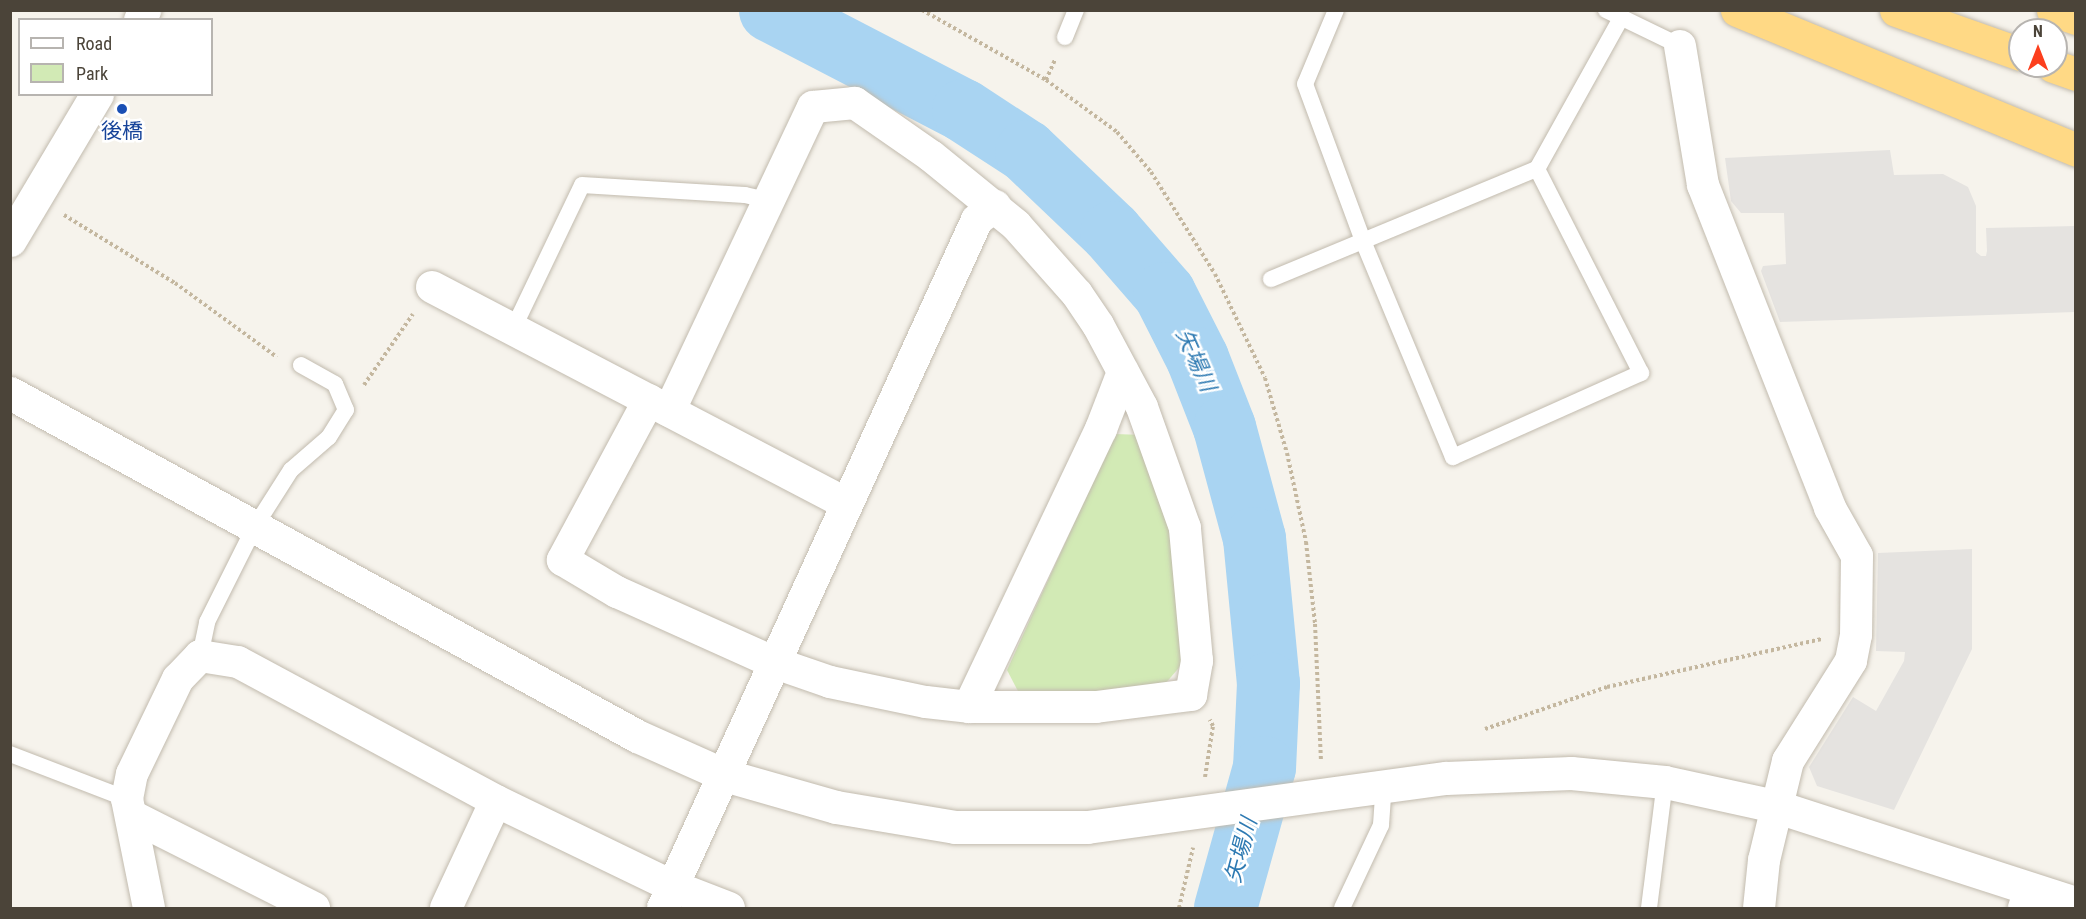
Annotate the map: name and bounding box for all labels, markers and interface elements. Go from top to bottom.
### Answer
legend [18,18,213,96]
north arrow [2008,18,2068,78]
text: N [2033,22,2043,41]
text: Road [76,33,112,54]
text: Park [76,63,108,84]
marker: 後橋 [115,102,129,116]
place label: 後橋 [101,118,143,144]
water label: 矢場川 [1171,324,1221,396]
water label: 矢場川 [1220,815,1262,885]

